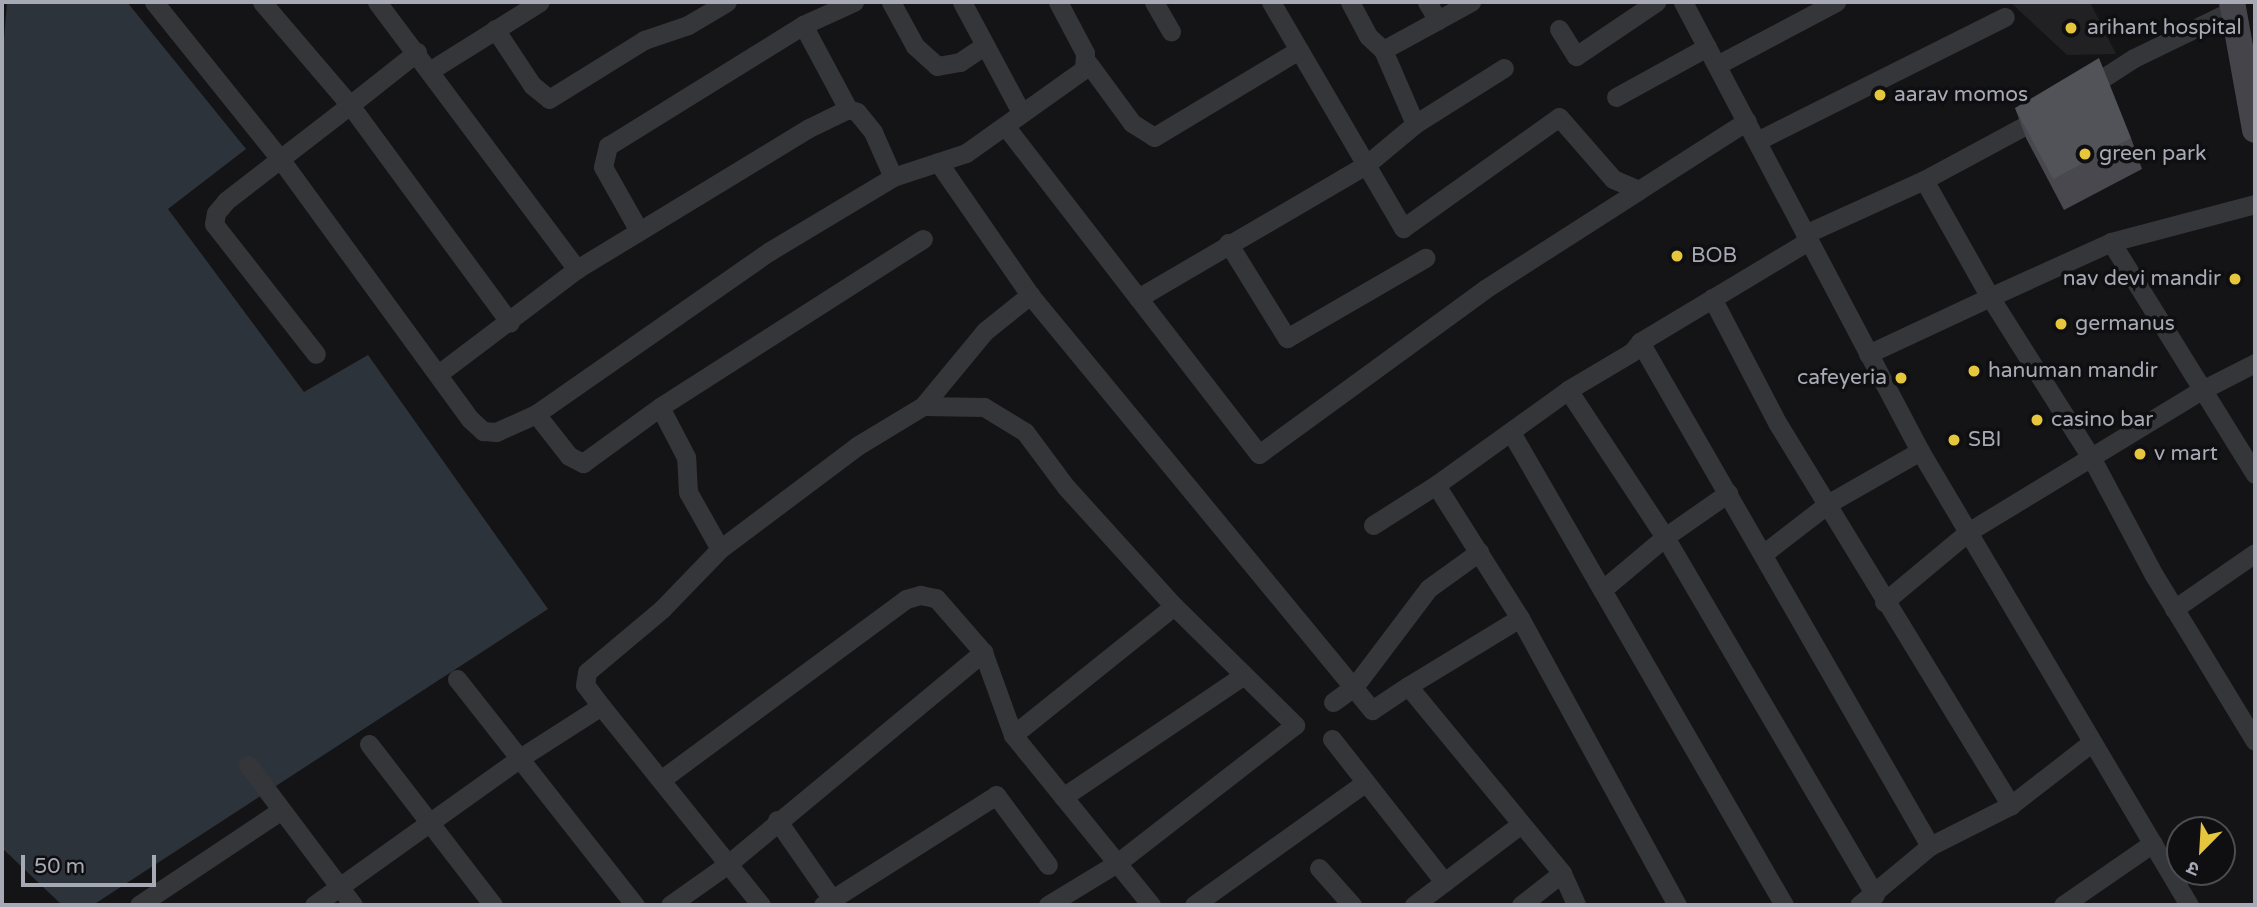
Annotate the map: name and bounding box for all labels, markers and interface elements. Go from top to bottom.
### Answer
place label: arihant hospital [2087,15,2242,41]
marker: arihant hospital [2061,18,2081,38]
place label: aarav momos [1894,82,2028,108]
marker: aarav momos [1872,87,1888,103]
place label: green park [2099,141,2207,167]
marker: green park [2077,146,2093,162]
place label: BOB [1691,243,1737,269]
marker: BOB [1669,248,1685,264]
place label: nav devi mandir [2063,266,2221,292]
marker: nav devi mandir [2227,271,2243,287]
place label: germanus [2075,311,2175,337]
marker: germanus [2053,316,2069,332]
place label: hanuman mandir [1988,358,2158,384]
marker: hanuman mandir [1966,363,1982,379]
place label: cafeyeria [1797,365,1887,391]
marker: cafeyeria [1893,370,1909,386]
place label: casino bar [2051,407,2153,433]
marker: casino bar [2029,412,2045,428]
place label: SBI [1968,427,2001,453]
marker: SBI [1946,432,1962,448]
place label: v mart [2154,441,2218,467]
marker: v mart [2132,446,2148,462]
north arrow [2166,816,2236,886]
scale bar [24,841,159,885]
text: 50 m [34,854,85,879]
text: उ [2184,856,2203,881]

